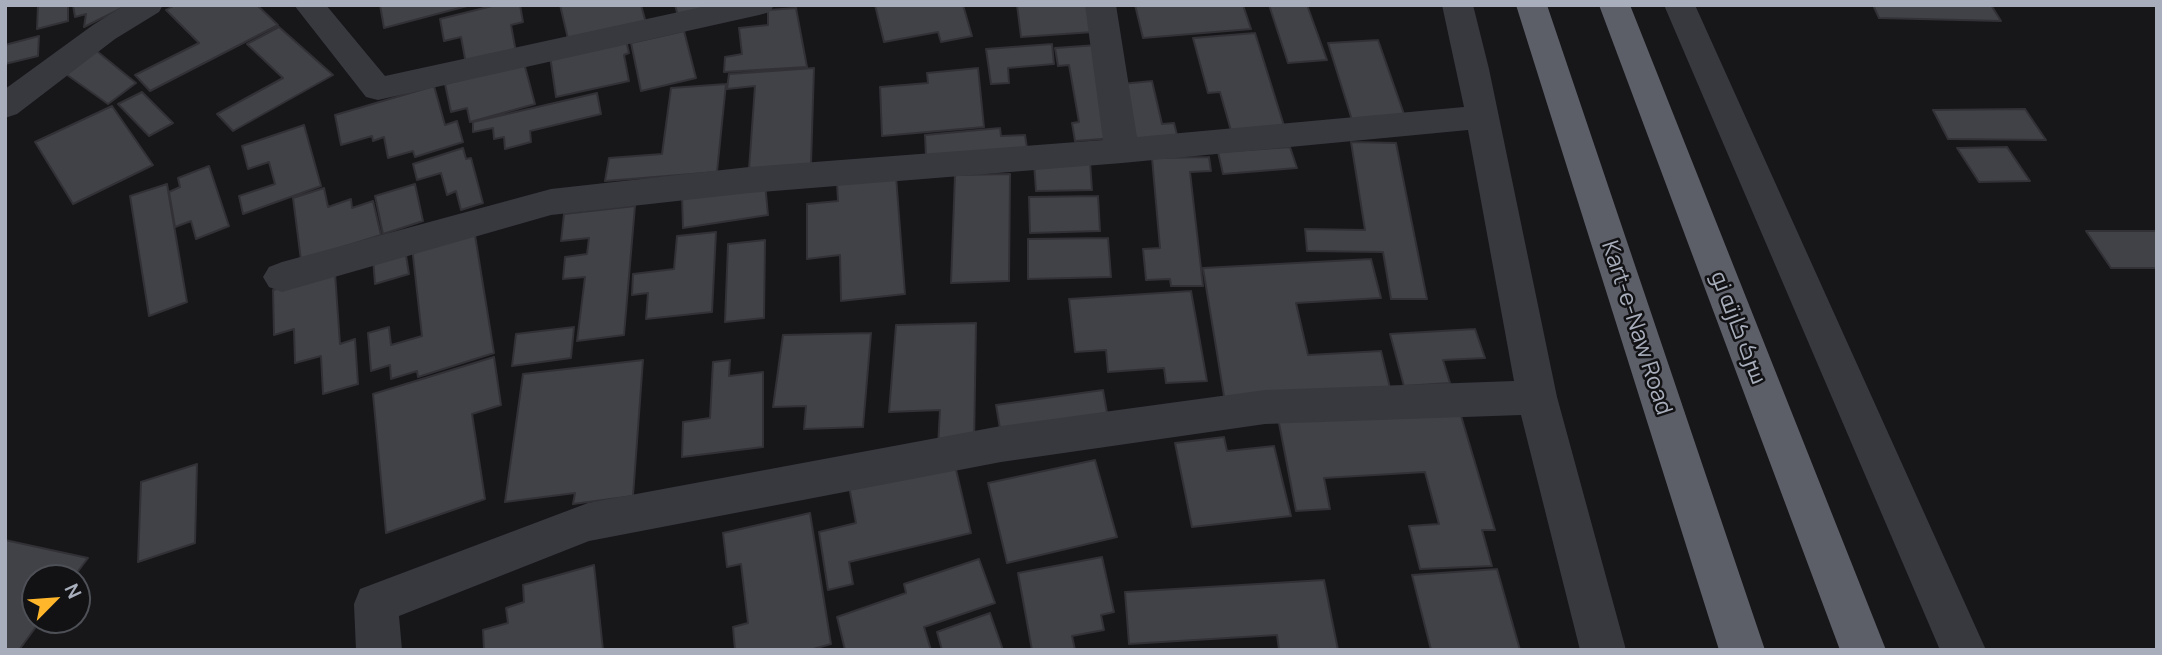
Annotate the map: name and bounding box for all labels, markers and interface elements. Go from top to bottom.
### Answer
street label: Kart-e-Naw Road [1595,237,1677,419]
street label: سرک کارته نو [1704,268,1772,388]
north arrow [21,564,91,634]
text: N [59,579,88,603]

